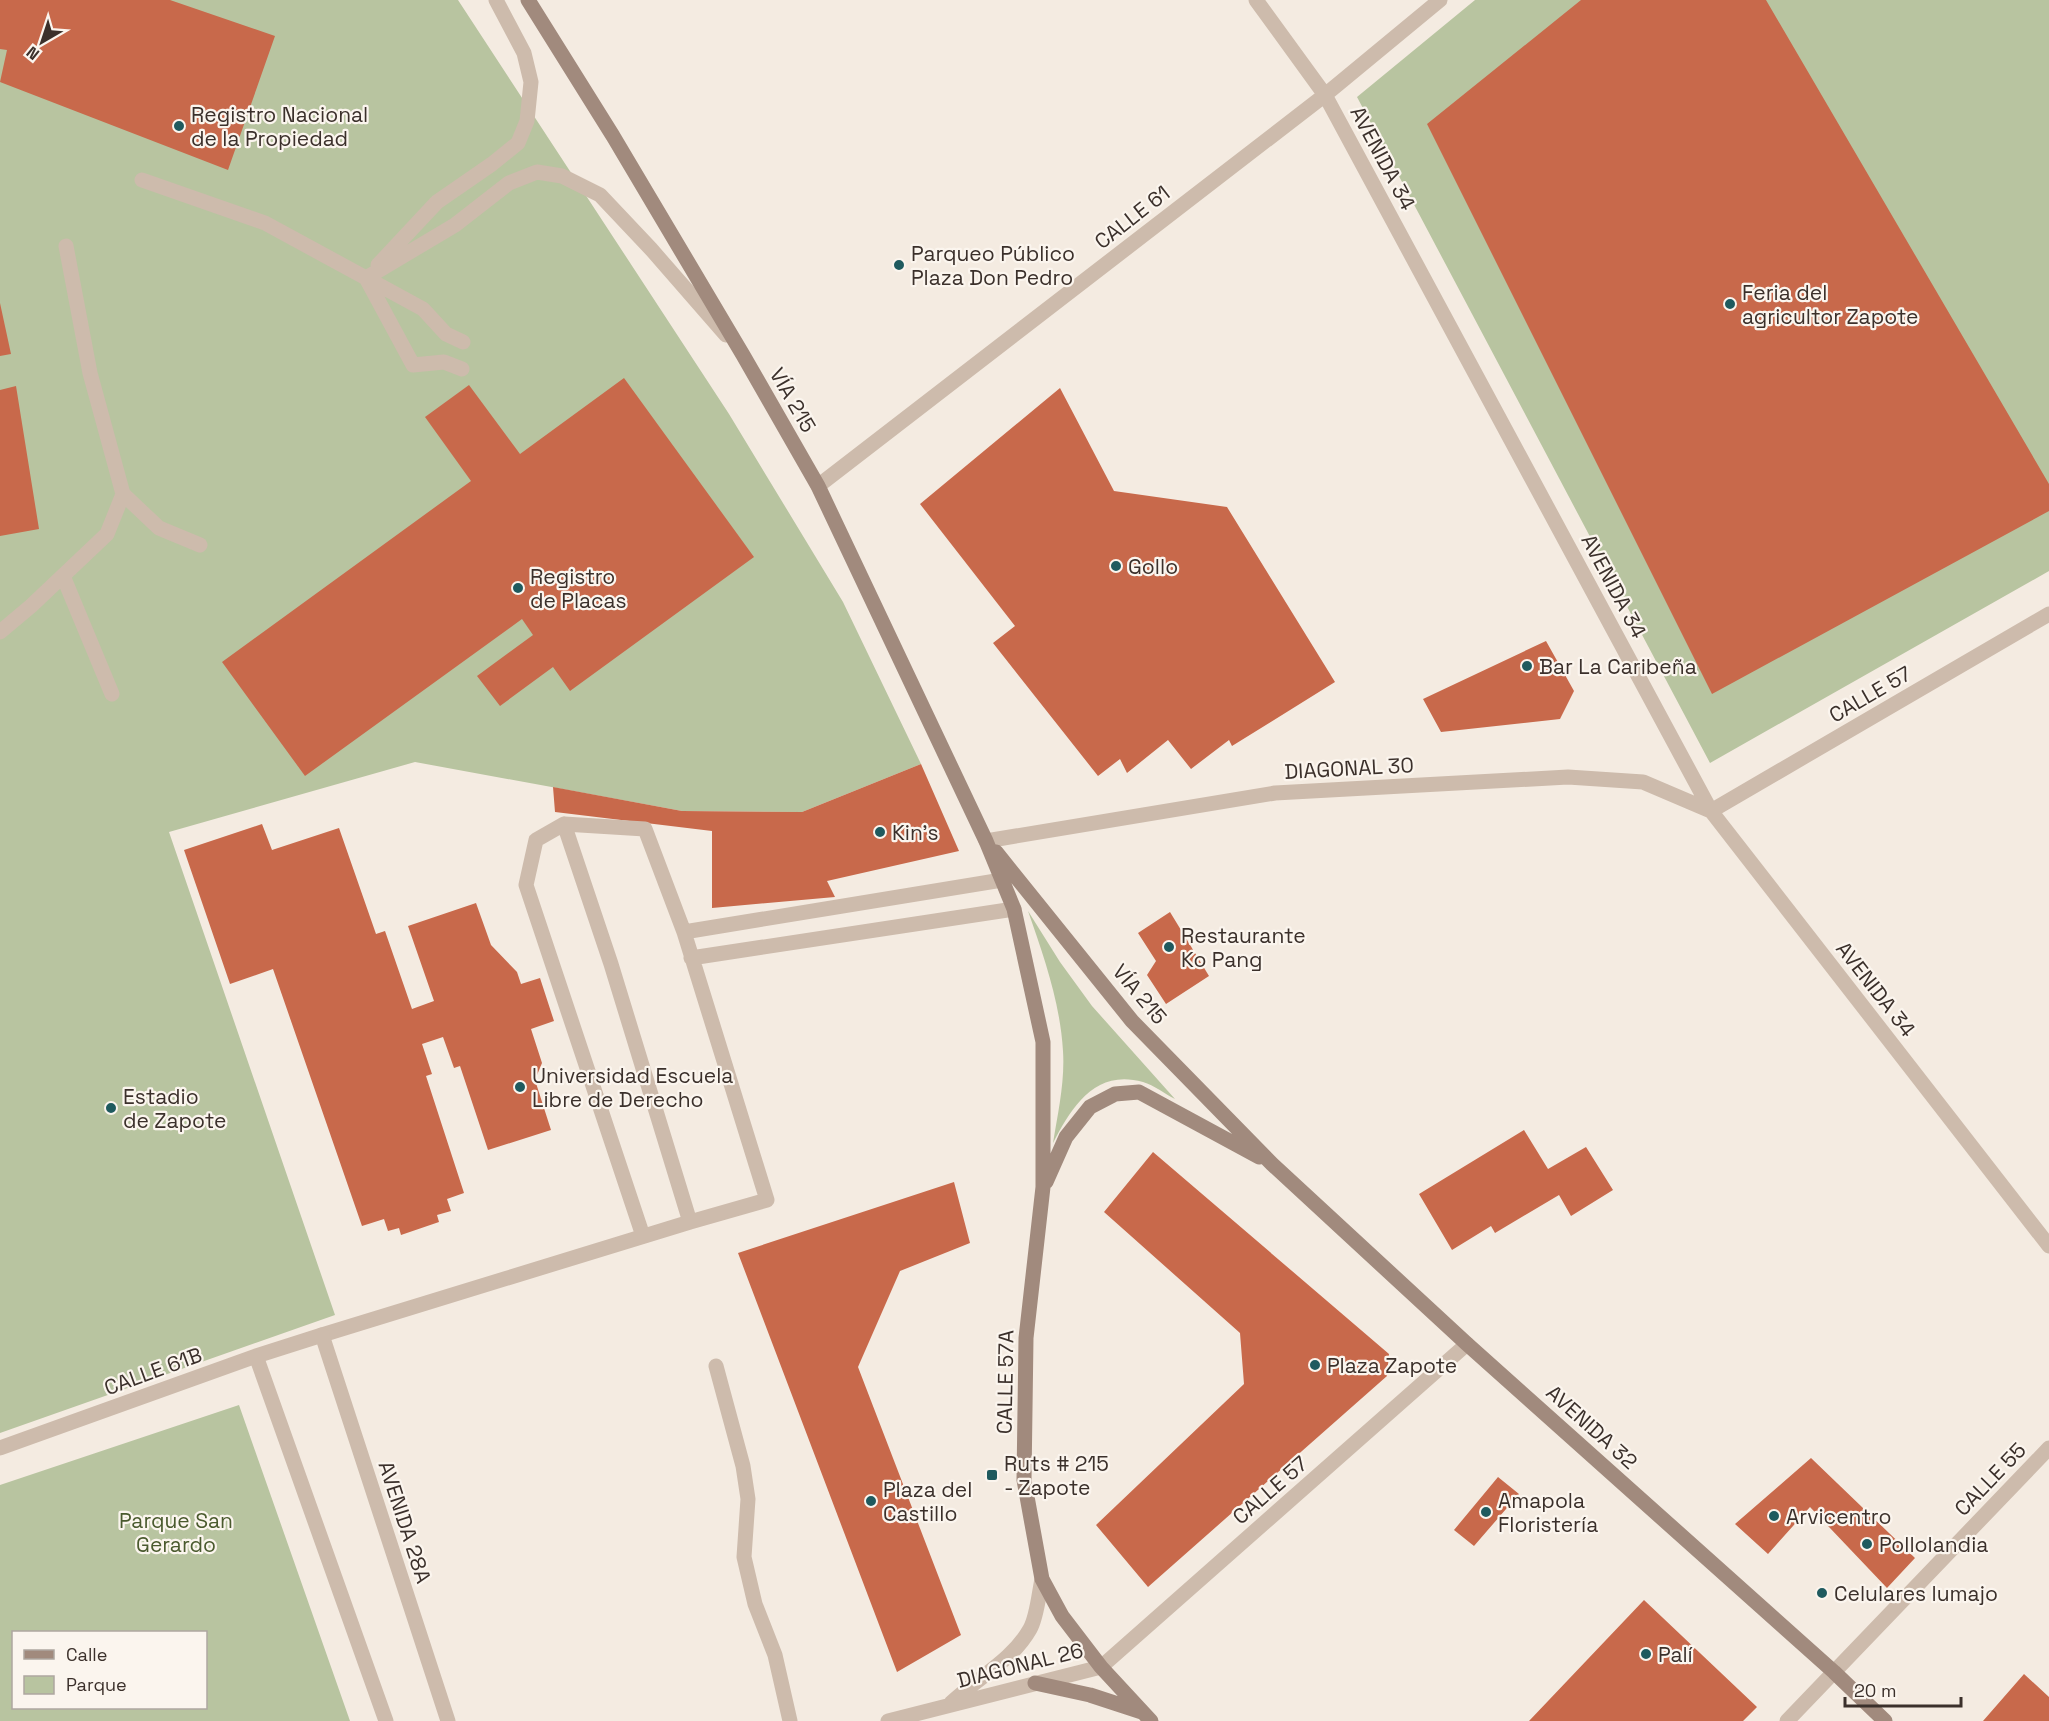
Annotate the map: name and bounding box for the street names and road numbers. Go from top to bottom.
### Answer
street label: AVENIDA 34 [1344,101,1422,215]
street label: CALLE 61 [1089,179,1175,255]
street label: VÍA 215 [764,363,822,437]
street label: AVENIDA 34 [1575,529,1653,643]
street label: CALLE 57 [1824,660,1916,728]
street label: DIAGONAL 30 [1284,751,1414,785]
street label: AVENIDA 34 [1830,936,1922,1042]
street label: VÍA 215 [1107,958,1173,1030]
street label: CALLE 57A [991,1330,1019,1434]
street label: CALLE 61B [100,1341,206,1401]
street label: AVENIDA 32 [1541,1379,1643,1475]
street label: CALLE 55 [1948,1437,2032,1521]
street label: CALLE 57 [1227,1450,1313,1530]
street label: AVENIDA 28A [373,1457,437,1587]
street label: DIAGONAL 26 [954,1636,1086,1694]

